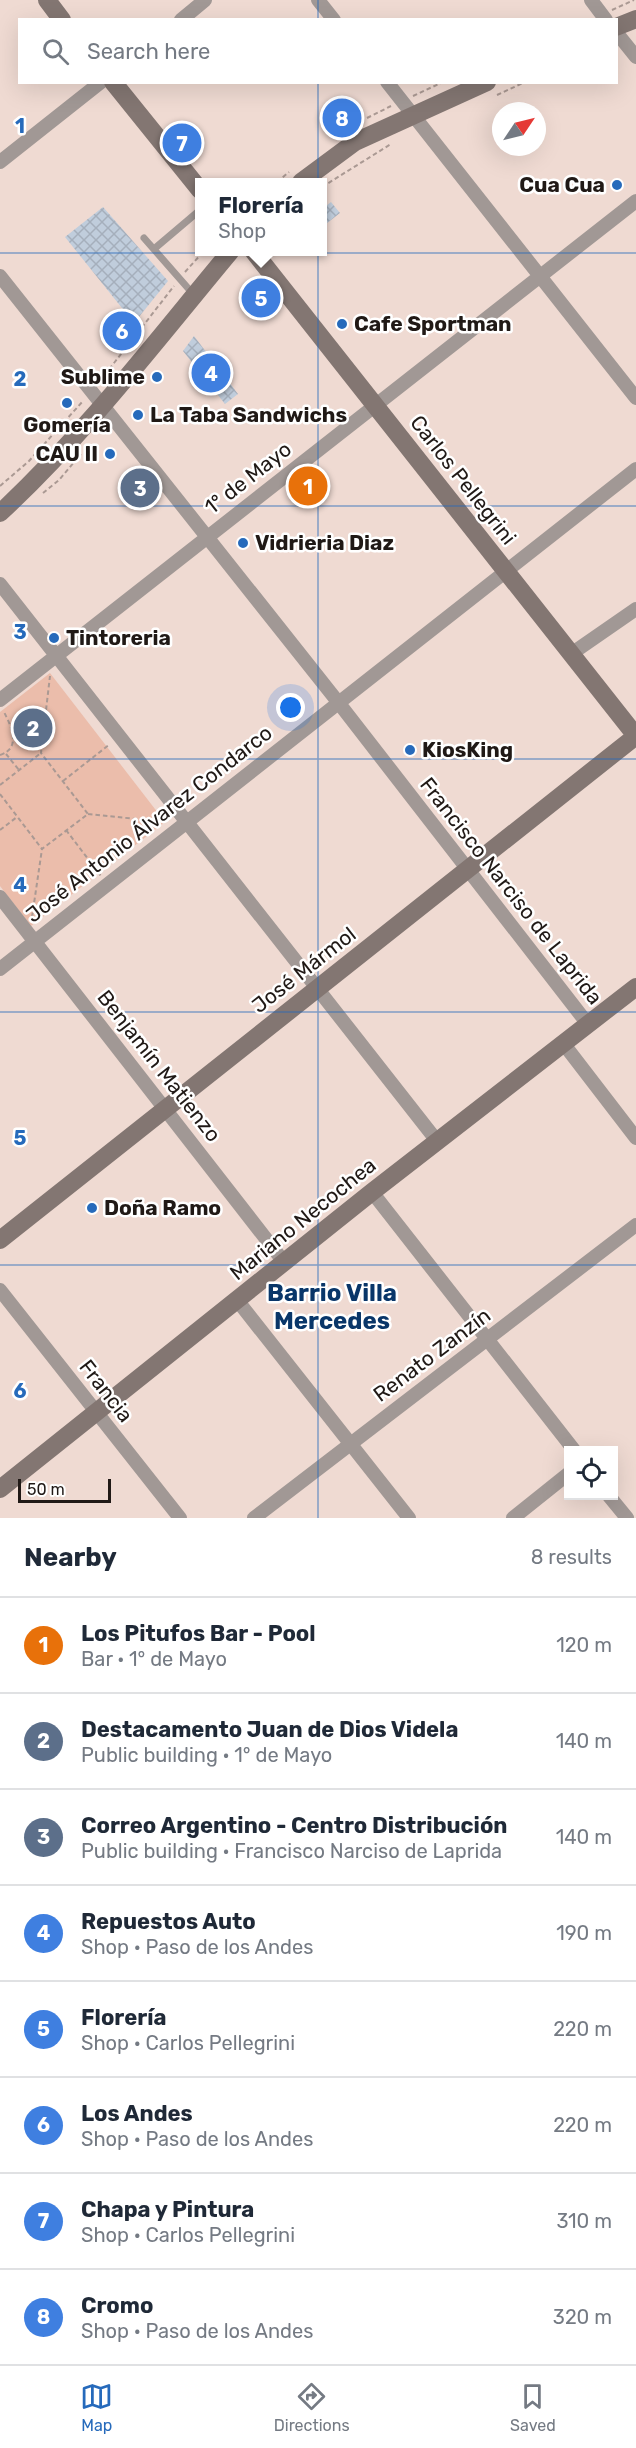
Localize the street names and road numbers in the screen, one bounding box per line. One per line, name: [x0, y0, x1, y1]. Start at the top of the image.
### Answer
street label: Carlos Pellegrini: [405, 410, 522, 549]
street label: 1° de Mayo: [199, 436, 296, 519]
street label: José Antonio Álvarez Condarco: [21, 720, 277, 927]
street label: Francisco Narciso de Laprida: [415, 772, 608, 1009]
street label: José Mármol: [247, 921, 361, 1018]
street label: Benjamín Matienzo: [92, 985, 226, 1147]
street label: Mariano Necochea: [225, 1152, 381, 1285]
street label: Renato Zanzín: [368, 1302, 495, 1407]
street label: Francia: [74, 1354, 139, 1427]

